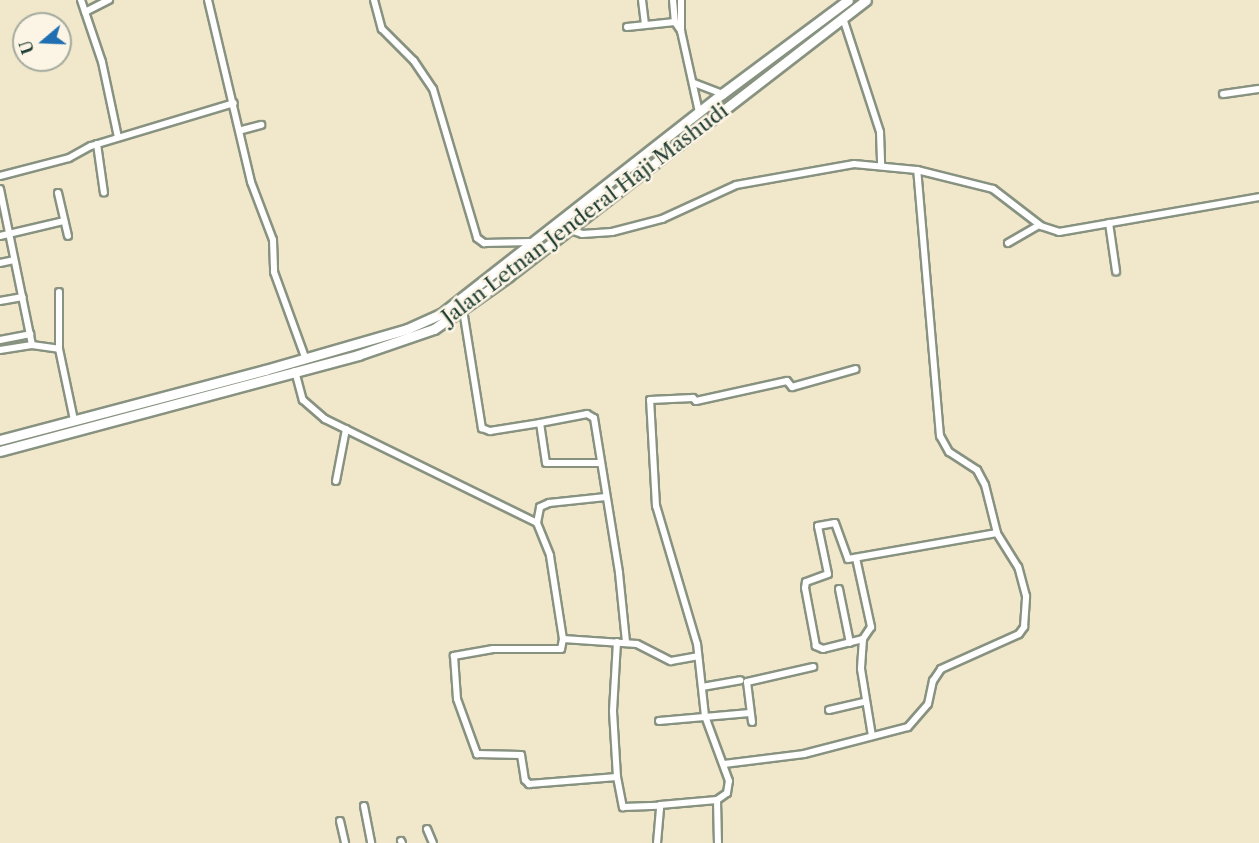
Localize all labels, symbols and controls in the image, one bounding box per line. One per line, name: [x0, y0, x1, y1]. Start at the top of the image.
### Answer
north arrow: [12, 12, 72, 72]
text: U: [15, 38, 38, 57]
street label: Jalan Letnan Jenderal Haji Mashudi: [437, 98, 733, 330]

